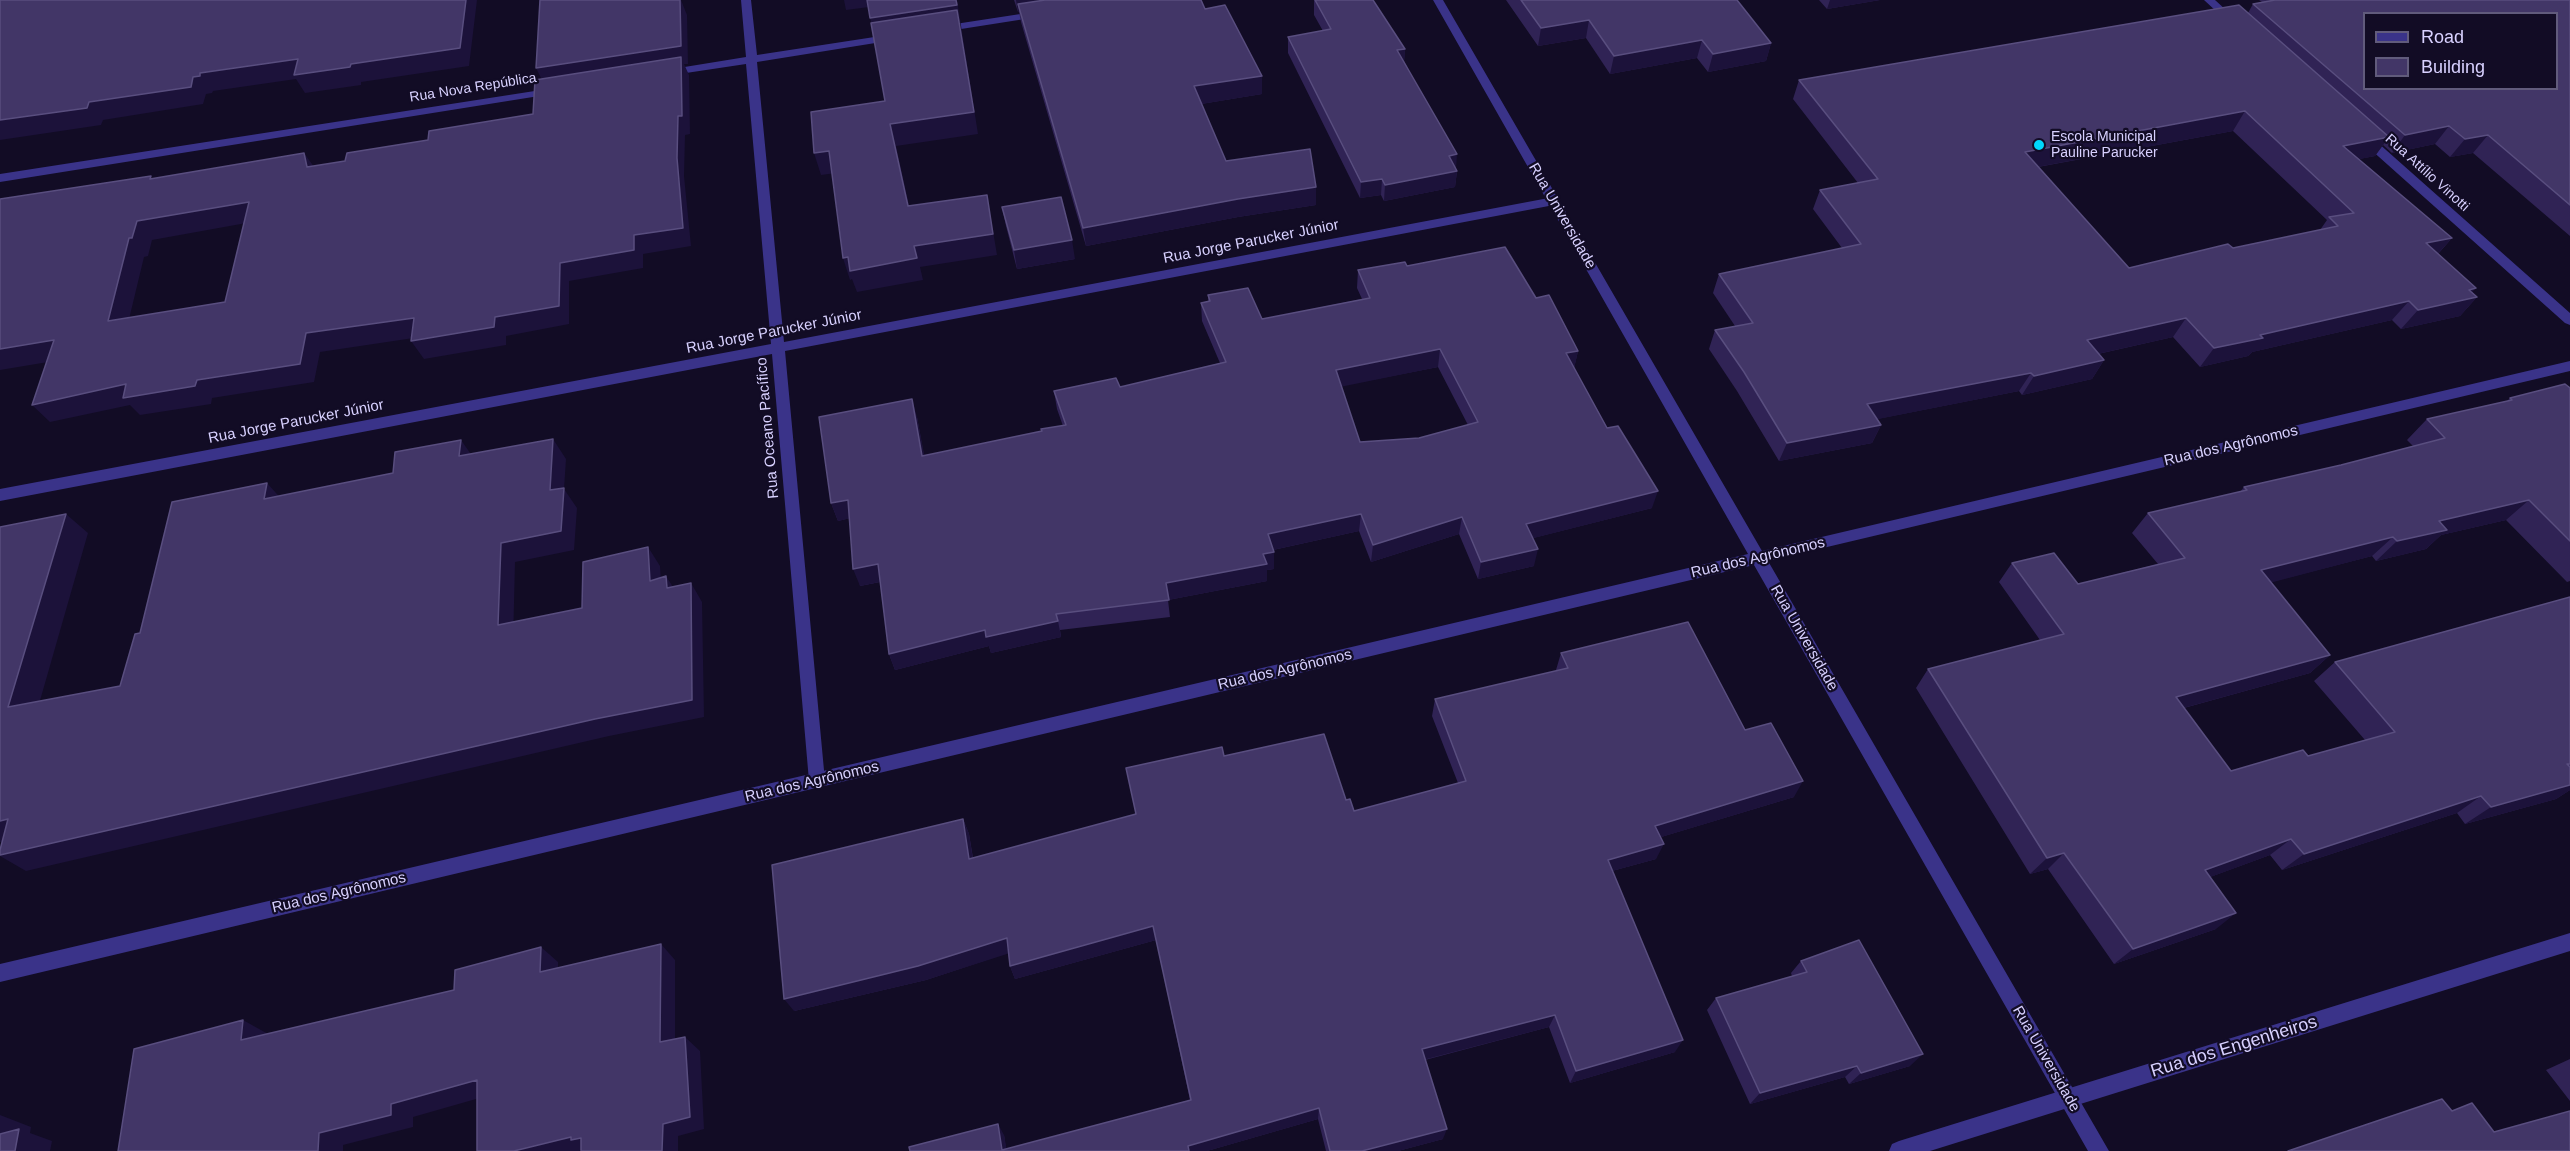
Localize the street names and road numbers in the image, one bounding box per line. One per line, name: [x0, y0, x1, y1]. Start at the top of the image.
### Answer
street label: Rua Nova República: [408, 70, 538, 106]
street label: Rua Attílio Vinotti: [2382, 131, 2472, 215]
street label: Rua Universidade: [1524, 160, 1600, 272]
street label: Rua Jorge Parucker Júnior: [1162, 216, 1340, 268]
street label: Rua Jorge Parucker Júnior: [685, 306, 863, 358]
street label: Rua Oceano Pacífico: [753, 357, 783, 499]
street label: Rua Jorge Parucker Júnior: [207, 396, 385, 448]
street label: Rua dos Agrônomos: [2162, 422, 2300, 470]
street label: Rua dos Agrônomos: [1689, 534, 1827, 582]
street label: Rua Universidade: [1766, 582, 1842, 694]
street label: Rua dos Agrônomos: [1216, 646, 1354, 694]
street label: Rua dos Agrônomos: [743, 758, 881, 806]
street label: Rua dos Agrônomos: [270, 869, 408, 917]
street label: Rua Universidade: [2008, 1003, 2084, 1115]
street label: Rua dos Engenheiros: [2148, 1011, 2320, 1083]

